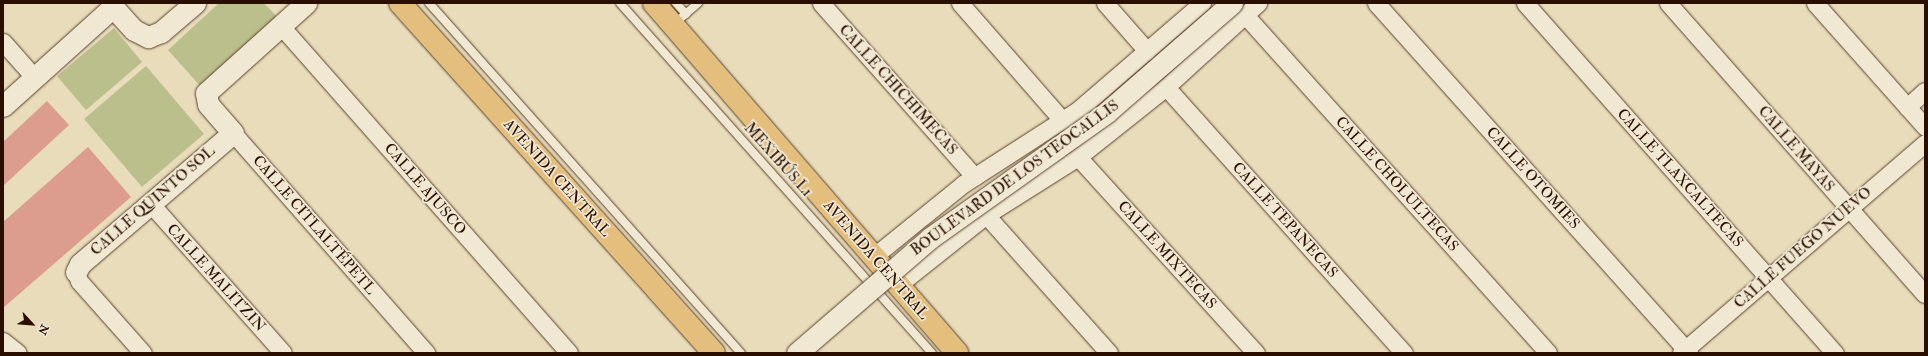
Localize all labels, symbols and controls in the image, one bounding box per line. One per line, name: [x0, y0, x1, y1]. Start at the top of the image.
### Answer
street label: CALLE CHICHIMECAS: [835, 21, 961, 159]
street label: BOULEVARD DE LOS TEOCALLIS: [907, 96, 1123, 260]
street label: CALLE MAYAS: [1754, 103, 1838, 195]
street label: CALLE TLAXCALTECAS: [1613, 105, 1747, 251]
street label: CALLE CHOLULTECAS: [1332, 113, 1462, 255]
street label: AVENIDA CENTRAL: [500, 116, 614, 240]
street label: MEXIBÚS L1: [740, 119, 816, 201]
street label: CALLE OTOMIES: [1482, 123, 1584, 233]
street label: CALLE AJUSCO: [380, 139, 470, 239]
street label: CALLE QUINTO SOL: [87, 142, 219, 260]
street label: CALLE CITLALTÉPETL: [249, 152, 379, 298]
street label: CALLE TEPANECAS: [1228, 159, 1342, 281]
street label: CALLE FUEGO NUEVO: [1731, 183, 1875, 313]
street label: AVENIDA CENTRAL: [819, 197, 933, 323]
street label: CALLE MIXTECAS: [1114, 197, 1220, 313]
street label: CALLE MALITZIN: [163, 220, 269, 336]
north arrow: [12, 304, 52, 344]
text: N: [35, 322, 51, 337]

